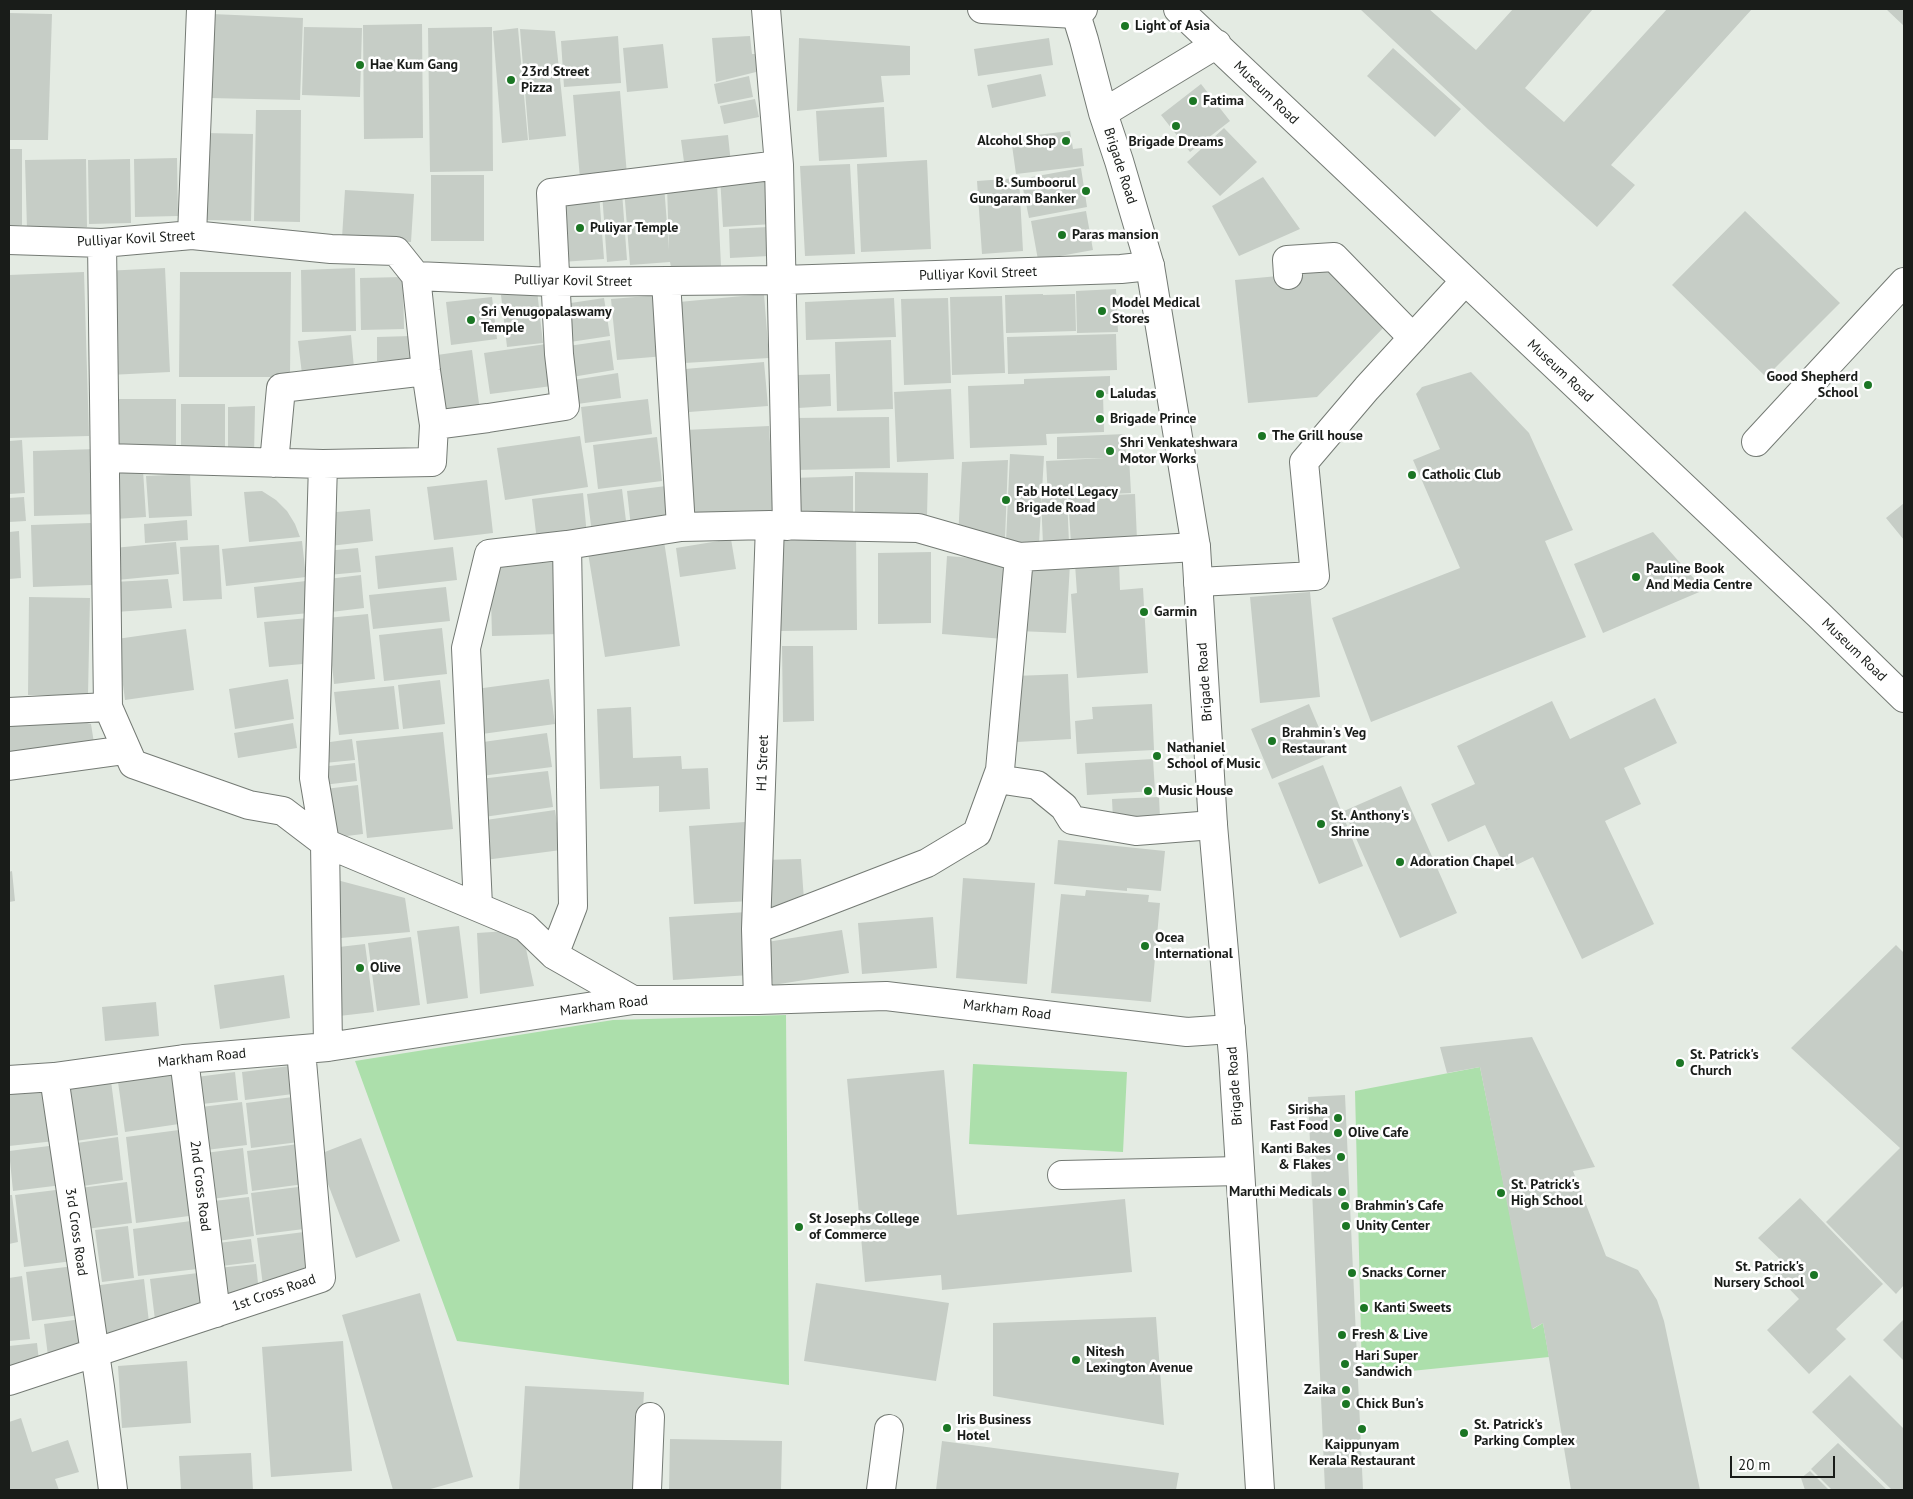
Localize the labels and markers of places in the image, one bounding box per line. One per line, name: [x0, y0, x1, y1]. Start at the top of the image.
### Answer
place label: Light of Asia: [1135, 18, 1210, 34]
marker: Light of Asia: [1119, 20, 1131, 32]
place label: Hae Kum Gang: [370, 57, 458, 73]
marker: Hae Kum Gang: [354, 59, 366, 71]
place label: 23rd Street Pizza: [521, 64, 589, 96]
marker: 23rd Street Pizza: [505, 74, 517, 86]
place label: Fatima: [1203, 93, 1244, 109]
marker: Fatima: [1187, 95, 1199, 107]
marker: Brigade Dreams: [1170, 120, 1182, 132]
place label: Alcohol Shop: [977, 133, 1056, 149]
place label: Brigade Dreams: [1129, 134, 1223, 150]
marker: Alcohol Shop: [1060, 135, 1072, 147]
place label: B. Sumboorul Gungaram Banker: [970, 175, 1076, 208]
marker: B. Sumboorul Gungaram Banker: [1080, 185, 1092, 197]
place label: Puliyar Temple: [590, 220, 678, 236]
marker: Puliyar Temple: [574, 222, 586, 234]
place label: Paras mansion: [1072, 227, 1159, 243]
marker: Paras mansion: [1056, 229, 1068, 241]
place label: Model Medical Stores: [1112, 295, 1200, 328]
place label: Sri Venugopalaswamy Temple: [481, 304, 612, 336]
marker: Model Medical Stores: [1096, 305, 1108, 317]
marker: Sri Venugopalaswamy Temple: [465, 314, 477, 326]
place label: Good Shepherd School: [1766, 369, 1858, 402]
marker: Good Shepherd School: [1862, 379, 1874, 391]
place label: Laludas: [1110, 386, 1156, 402]
marker: Laludas: [1094, 388, 1106, 400]
place label: Brigade Prince: [1110, 411, 1196, 427]
marker: Brigade Prince: [1094, 413, 1106, 425]
place label: The Grill house: [1272, 428, 1363, 444]
marker: The Grill house: [1256, 430, 1268, 442]
place label: Shri Venkateshwara Motor Works: [1120, 435, 1238, 468]
marker: Shri Venkateshwara Motor Works: [1104, 445, 1116, 457]
place label: Catholic Club: [1422, 467, 1501, 483]
marker: Catholic Club: [1406, 469, 1418, 481]
place label: Fab Hotel Legacy Brigade Road: [1016, 484, 1118, 516]
marker: Fab Hotel Legacy Brigade Road: [1000, 494, 1012, 506]
place label: Pauline Book And Media Centre: [1646, 561, 1752, 594]
marker: Pauline Book And Media Centre: [1630, 571, 1642, 583]
place label: Garmin: [1154, 604, 1197, 620]
marker: Garmin: [1138, 606, 1150, 618]
place label: Brahmin's Veg Restaurant: [1282, 725, 1366, 758]
marker: Brahmin's Veg Restaurant: [1266, 735, 1278, 747]
place label: Nathaniel School of Music: [1167, 740, 1261, 772]
marker: Nathaniel School of Music: [1151, 750, 1163, 762]
place label: Music House: [1158, 783, 1233, 799]
marker: Music House: [1142, 785, 1154, 797]
place label: St. Anthony's Shrine: [1331, 808, 1409, 840]
marker: St. Anthony's Shrine: [1315, 818, 1327, 830]
place label: Adoration Chapel: [1410, 854, 1514, 870]
marker: Adoration Chapel: [1394, 856, 1406, 868]
place label: Ocea International: [1155, 930, 1233, 962]
marker: Ocea International: [1139, 940, 1151, 952]
place label: Olive: [370, 960, 401, 976]
marker: Olive: [354, 962, 366, 974]
place label: St. Patrick's Church: [1690, 1047, 1759, 1080]
marker: St. Patrick's Church: [1674, 1057, 1686, 1069]
place label: Sirisha Fast Food: [1270, 1102, 1328, 1134]
marker: Sirisha Fast Food: [1332, 1112, 1344, 1124]
place label: Olive Cafe: [1348, 1125, 1409, 1141]
marker: Olive Cafe: [1332, 1127, 1344, 1139]
place label: Kanti Bakes & Flakes: [1261, 1141, 1331, 1174]
marker: Kanti Bakes & Flakes: [1335, 1151, 1347, 1163]
place label: St. Patrick's High School: [1511, 1177, 1583, 1210]
place label: Maruthi Medicals: [1229, 1184, 1332, 1200]
marker: Maruthi Medicals: [1336, 1186, 1348, 1198]
marker: St. Patrick's High School: [1495, 1187, 1507, 1199]
place label: Brahmin's Cafe: [1355, 1198, 1444, 1214]
marker: Brahmin's Cafe: [1339, 1200, 1351, 1212]
place label: St Josephs College of Commerce: [809, 1211, 919, 1244]
place label: Unity Center: [1356, 1218, 1430, 1234]
marker: Unity Center: [1340, 1220, 1352, 1232]
marker: St Josephs College of Commerce: [793, 1221, 805, 1233]
place label: St. Patrick's Nursery School: [1714, 1259, 1804, 1292]
place label: Snacks Corner: [1362, 1265, 1446, 1281]
marker: Snacks Corner: [1346, 1267, 1358, 1279]
marker: St. Patrick's Nursery School: [1808, 1269, 1820, 1281]
place label: Kanti Sweets: [1374, 1300, 1452, 1316]
marker: Kanti Sweets: [1358, 1302, 1370, 1314]
place label: Fresh & Live: [1352, 1327, 1428, 1343]
marker: Fresh & Live: [1336, 1329, 1348, 1341]
place label: Nitesh Lexington Avenue: [1086, 1344, 1193, 1376]
place label: Hari Super Sandwich: [1355, 1348, 1418, 1380]
marker: Nitesh Lexington Avenue: [1070, 1354, 1082, 1366]
marker: Hari Super Sandwich: [1339, 1358, 1351, 1370]
place label: Zaika: [1304, 1382, 1336, 1398]
marker: Zaika: [1340, 1384, 1352, 1396]
place label: Chick Bun's: [1356, 1396, 1424, 1412]
marker: Chick Bun's: [1340, 1398, 1352, 1410]
place label: Iris Business Hotel: [957, 1412, 1031, 1444]
place label: St. Patrick's Parking Complex: [1474, 1417, 1575, 1450]
marker: Iris Business Hotel: [941, 1422, 953, 1434]
marker: Kaippunyam Kerala Restaurant: [1356, 1423, 1368, 1435]
marker: St. Patrick's Parking Complex: [1458, 1427, 1470, 1439]
place label: Kaippunyam Kerala Restaurant: [1309, 1437, 1415, 1470]

